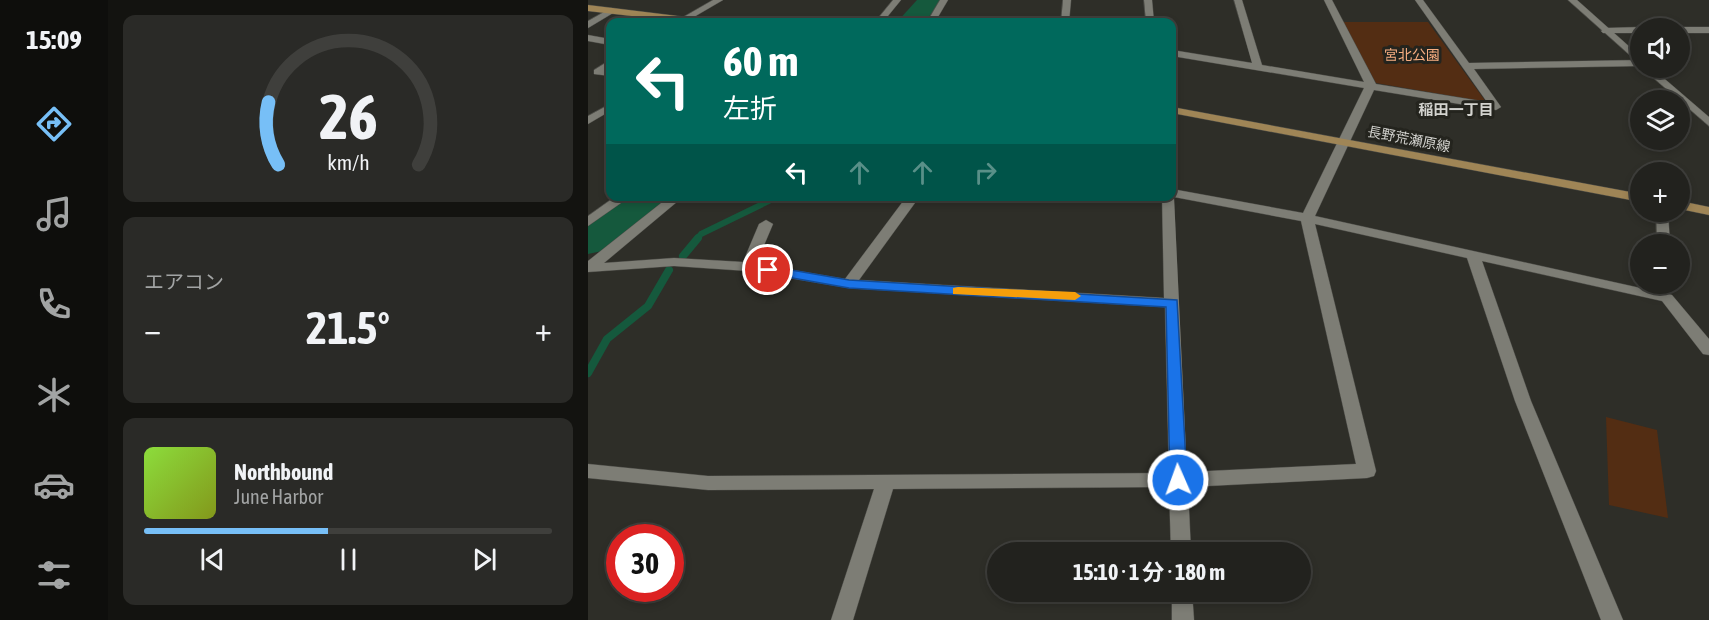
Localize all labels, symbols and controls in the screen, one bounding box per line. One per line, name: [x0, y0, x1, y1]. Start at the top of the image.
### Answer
map controls: [1630, 18, 1690, 294]
button: sound: [1630, 18, 1690, 78]
text: 15:09: [26, 24, 82, 55]
text: 60 m: [723, 37, 798, 85]
icon: left: [624, 42, 702, 120]
park label: 宮北公園: [1384, 47, 1440, 63]
text: 26: [319, 82, 377, 153]
button: layers: [1630, 90, 1690, 150]
text: 左折: [723, 93, 777, 124]
district label: 稲田一丁目: [1418, 101, 1494, 118]
icon: directions: [33, 103, 75, 145]
street label: 長野荒瀬原線: [1366, 123, 1452, 155]
text: km/h: [327, 151, 369, 176]
icon: left: [780, 156, 813, 189]
icon: ahead: [843, 156, 876, 189]
icon: ahead: [906, 156, 939, 189]
icon: right: [969, 156, 1002, 189]
button: +: [1630, 162, 1690, 222]
icon: music: [33, 193, 75, 235]
button: −: [1630, 234, 1690, 294]
pin: [742, 244, 793, 295]
icon: arrive: [751, 253, 784, 286]
text: エアコン: [144, 270, 224, 293]
icon: phone: [33, 283, 75, 325]
text: 21.5°: [306, 302, 390, 354]
text: −: [144, 310, 161, 348]
text: +: [535, 310, 552, 348]
icon: climate: [33, 374, 75, 416]
position arrow: [1146, 448, 1210, 512]
text: Northbound: [234, 459, 333, 485]
icon: car: [33, 464, 75, 506]
text: June Harbor: [234, 485, 323, 508]
speed limit sign: 30: [606, 524, 684, 602]
icon: previous: [196, 543, 229, 576]
icon: pause: [332, 543, 365, 576]
icon: next: [468, 543, 501, 576]
icon: filters: [33, 554, 75, 596]
text: 15:10 · 1 分 · 180 m: [1073, 559, 1225, 585]

